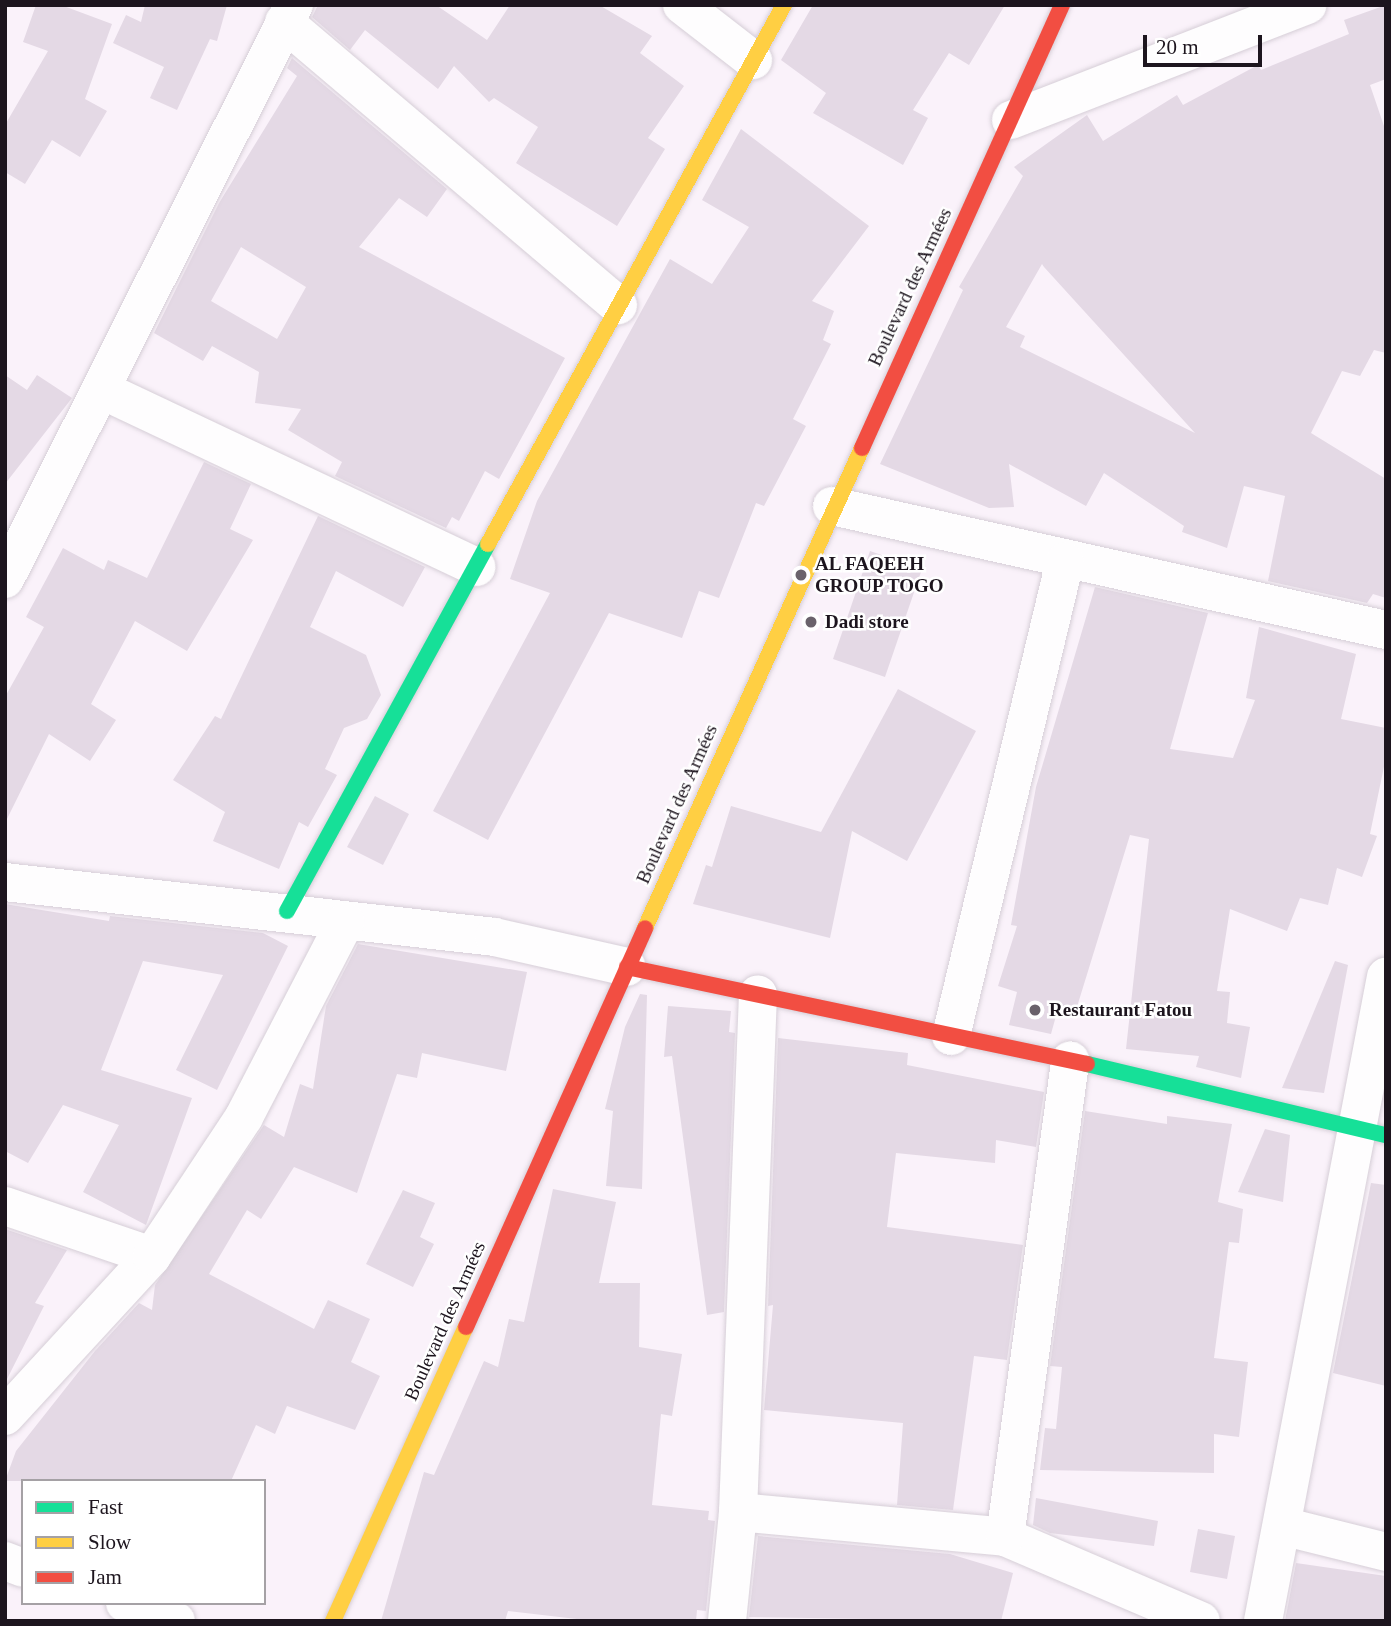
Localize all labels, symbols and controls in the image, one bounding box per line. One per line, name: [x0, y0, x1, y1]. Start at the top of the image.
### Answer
scale bar: [1146, 21, 1265, 65]
text: 20 m: [1156, 35, 1199, 59]
street label: Boulevard des Armées: [863, 204, 957, 370]
place label: AL FAQEEH GROUP TOGO: [815, 553, 945, 597]
marker: AL FAQEEH GROUP TOGO: [793, 567, 809, 583]
place label: Dadi store: [825, 611, 909, 633]
marker: Dadi store: [803, 614, 819, 630]
street label: Boulevard des Armées: [631, 720, 723, 888]
place label: Restaurant Fatou: [1049, 999, 1192, 1021]
marker: Restaurant Fatou: [1027, 1002, 1043, 1018]
street label: Boulevard des Armées: [399, 1237, 491, 1405]
legend: [21, 1479, 266, 1605]
text: Fast: [88, 1495, 123, 1519]
text: Slow: [88, 1530, 131, 1554]
text: Jam: [88, 1565, 122, 1589]

